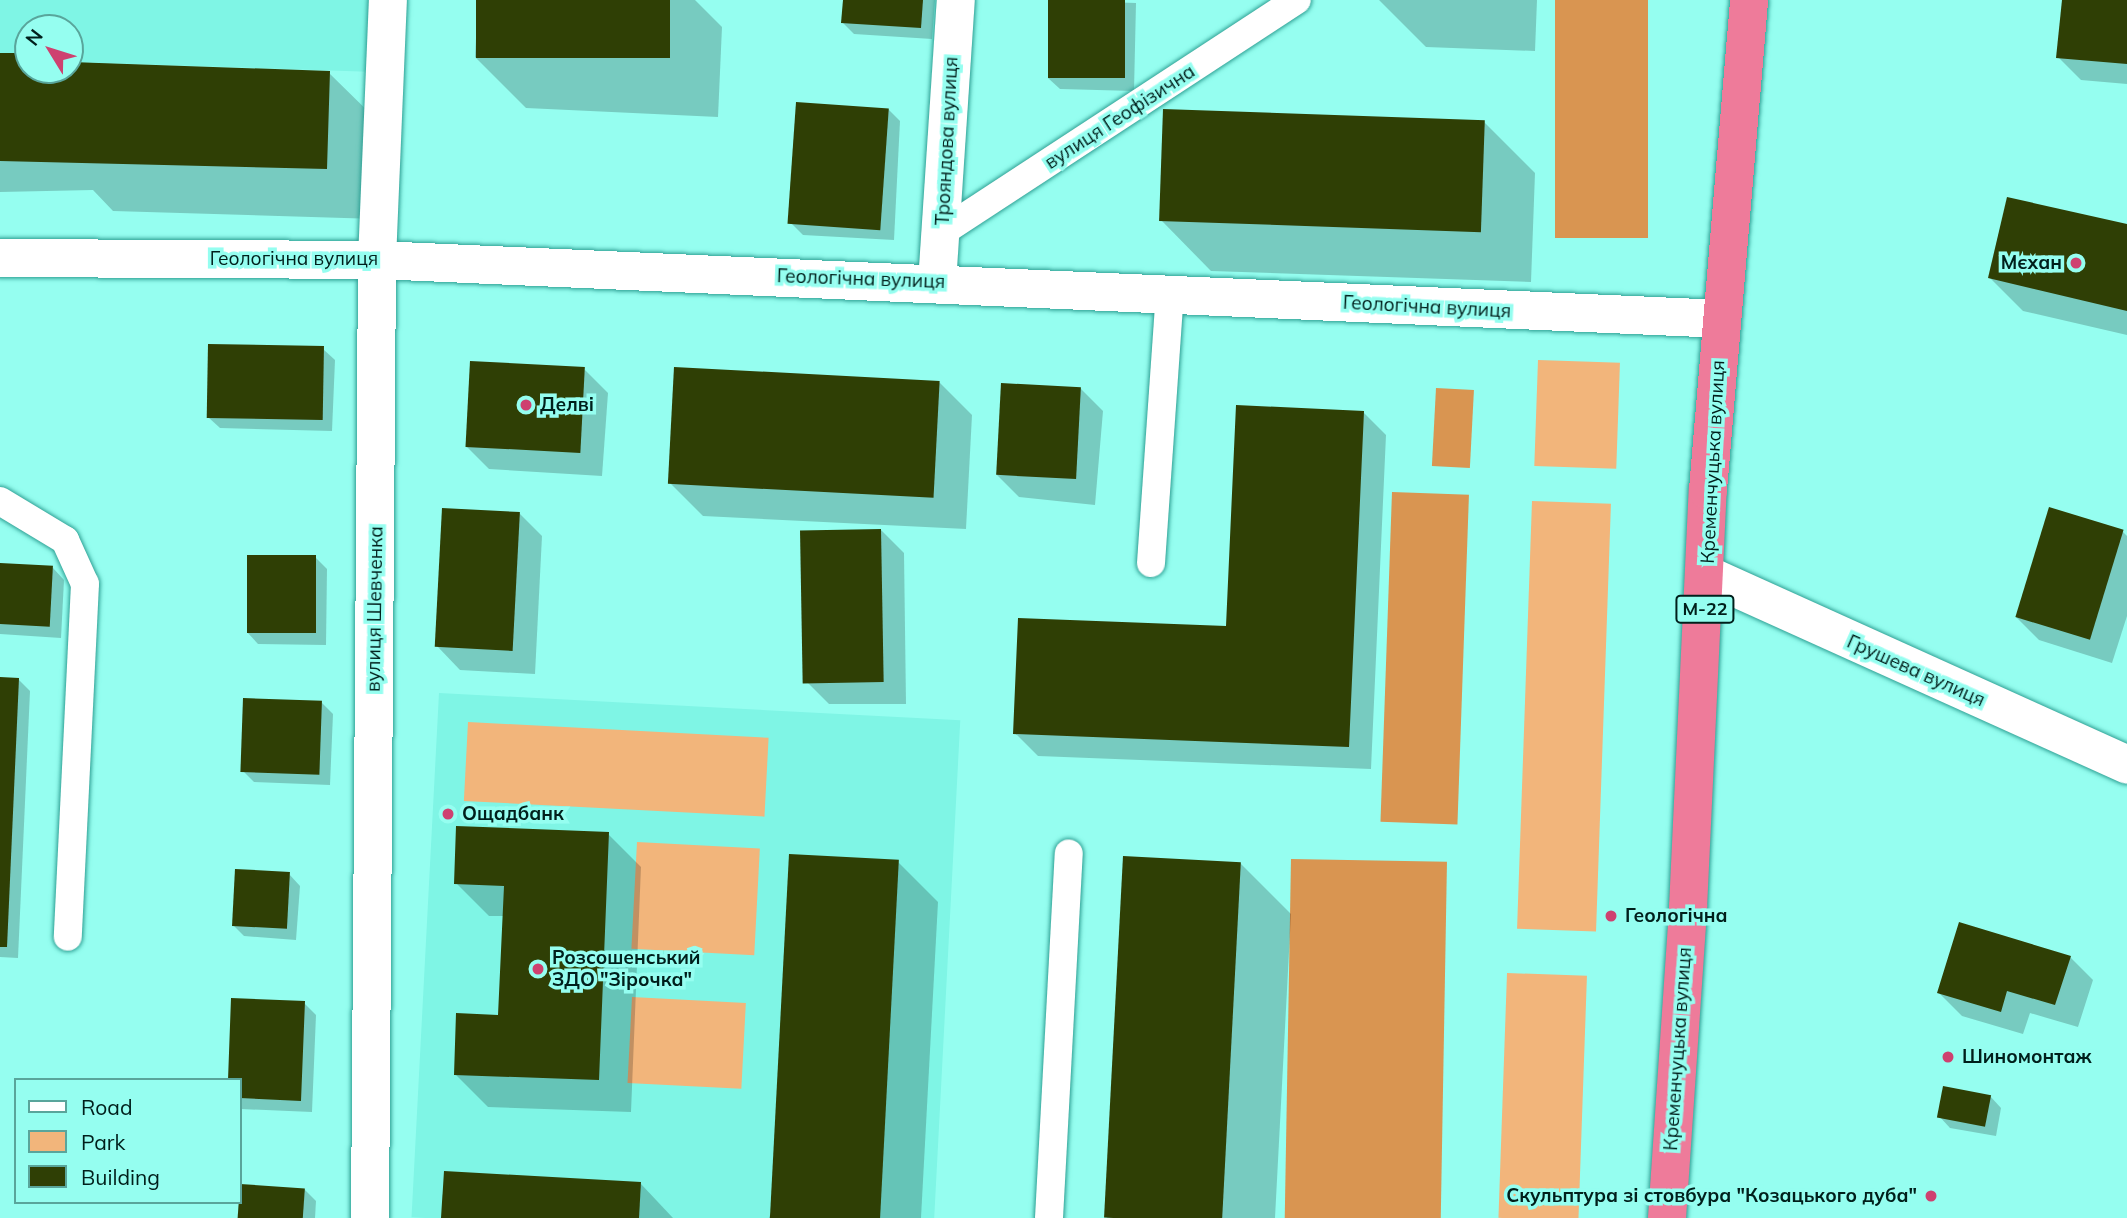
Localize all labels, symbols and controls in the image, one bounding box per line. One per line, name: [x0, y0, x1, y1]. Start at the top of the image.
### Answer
north arrow: [14, 14, 84, 84]
text: N: [20, 24, 48, 50]
street label: Трояндова вулиця: [931, 56, 963, 226]
street label: вулиця Геофізична: [1041, 60, 1199, 174]
street label: Геологічна вулиця: [210, 248, 378, 270]
place label: Мєхан: [2001, 252, 2062, 274]
marker: Мєхан: [2068, 255, 2084, 271]
street label: Геологічна вулиця: [776, 265, 946, 293]
street label: Геологічна вулиця: [1342, 291, 1512, 323]
street label: Кременчуцька вулиця: [1696, 360, 1730, 564]
place label: Делві: [540, 394, 594, 416]
marker: Делві: [518, 397, 534, 413]
street label: вулиця Шевченка: [362, 526, 388, 692]
road number: М-22: [1675, 594, 1735, 624]
street label: Грушева вулиця: [1843, 630, 1989, 712]
place label: Ощадбанк: [462, 803, 564, 825]
marker: Ощадбанк: [440, 806, 456, 822]
place label: Геологічна: [1625, 905, 1728, 927]
marker: Геологічна: [1603, 908, 1619, 924]
place label: Розсошенський ЗДО "Зірочка": [552, 947, 701, 991]
street label: Кременчуцька вулиця: [1660, 947, 1696, 1151]
marker: Розсошенський ЗДО "Зірочка": [530, 961, 546, 977]
place label: Шиномонтаж: [1962, 1046, 2092, 1068]
marker: Шиномонтаж: [1940, 1049, 1956, 1065]
legend: [14, 1078, 242, 1204]
text: Road: [81, 1094, 132, 1120]
text: Park: [81, 1129, 125, 1155]
text: Building: [81, 1164, 160, 1190]
place label: Скульптура зі стовбура "Козацького дуба": [1506, 1185, 1917, 1207]
marker: Скульптура зі стовбура "Козацького дуба": [1923, 1188, 1939, 1204]

